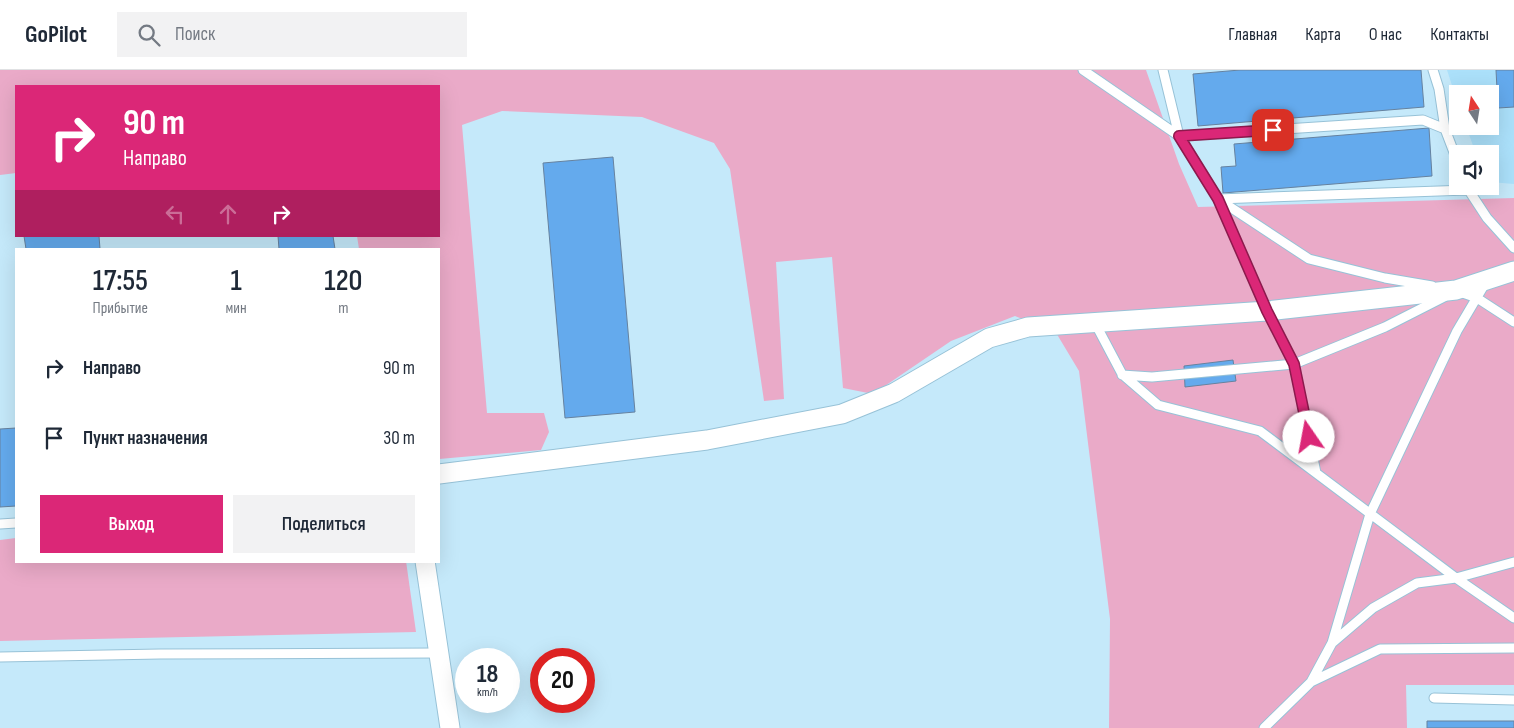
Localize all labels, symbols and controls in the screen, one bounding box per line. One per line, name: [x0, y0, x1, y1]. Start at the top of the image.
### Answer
search box: [117, 12, 467, 57]
text: GoPilot: [25, 20, 87, 49]
icon: search: [135, 21, 163, 49]
text: Поиск: [175, 23, 215, 46]
text: Главная: [1228, 24, 1277, 45]
text: Карта: [1305, 24, 1341, 45]
text: О нас: [1369, 24, 1402, 45]
text: Контакты: [1430, 24, 1489, 45]
north arrow: [1449, 85, 1499, 135]
map controls: [1449, 85, 1499, 195]
text: 90 m: [123, 102, 185, 145]
icon: right: [40, 105, 105, 170]
pin: [1252, 109, 1294, 151]
icon: arrive: [1259, 116, 1287, 144]
text: Направо: [123, 145, 187, 172]
button: sound: [1449, 145, 1499, 195]
icon: left: [161, 200, 189, 228]
icon: ahead: [214, 200, 242, 228]
icon: right: [267, 200, 295, 228]
text: 17:55: [93, 263, 148, 299]
text: 1: [230, 263, 242, 299]
text: 120: [324, 263, 362, 299]
text: Прибытие: [93, 299, 148, 318]
text: мин: [225, 299, 247, 318]
text: m: [338, 299, 348, 318]
icon: right: [40, 354, 68, 382]
text: Направо: [83, 357, 141, 380]
text: 90 m: [383, 357, 415, 380]
position arrow: [1282, 410, 1334, 462]
icon: arrive: [40, 424, 68, 452]
text: Пункт назначения: [83, 427, 208, 450]
text: 30 m: [383, 427, 415, 450]
button: Выход: [40, 495, 223, 553]
button: Поделиться: [233, 495, 415, 553]
speed limit sign: 20: [530, 648, 595, 713]
text: 18: [477, 659, 498, 690]
text: km/h: [477, 685, 498, 700]

